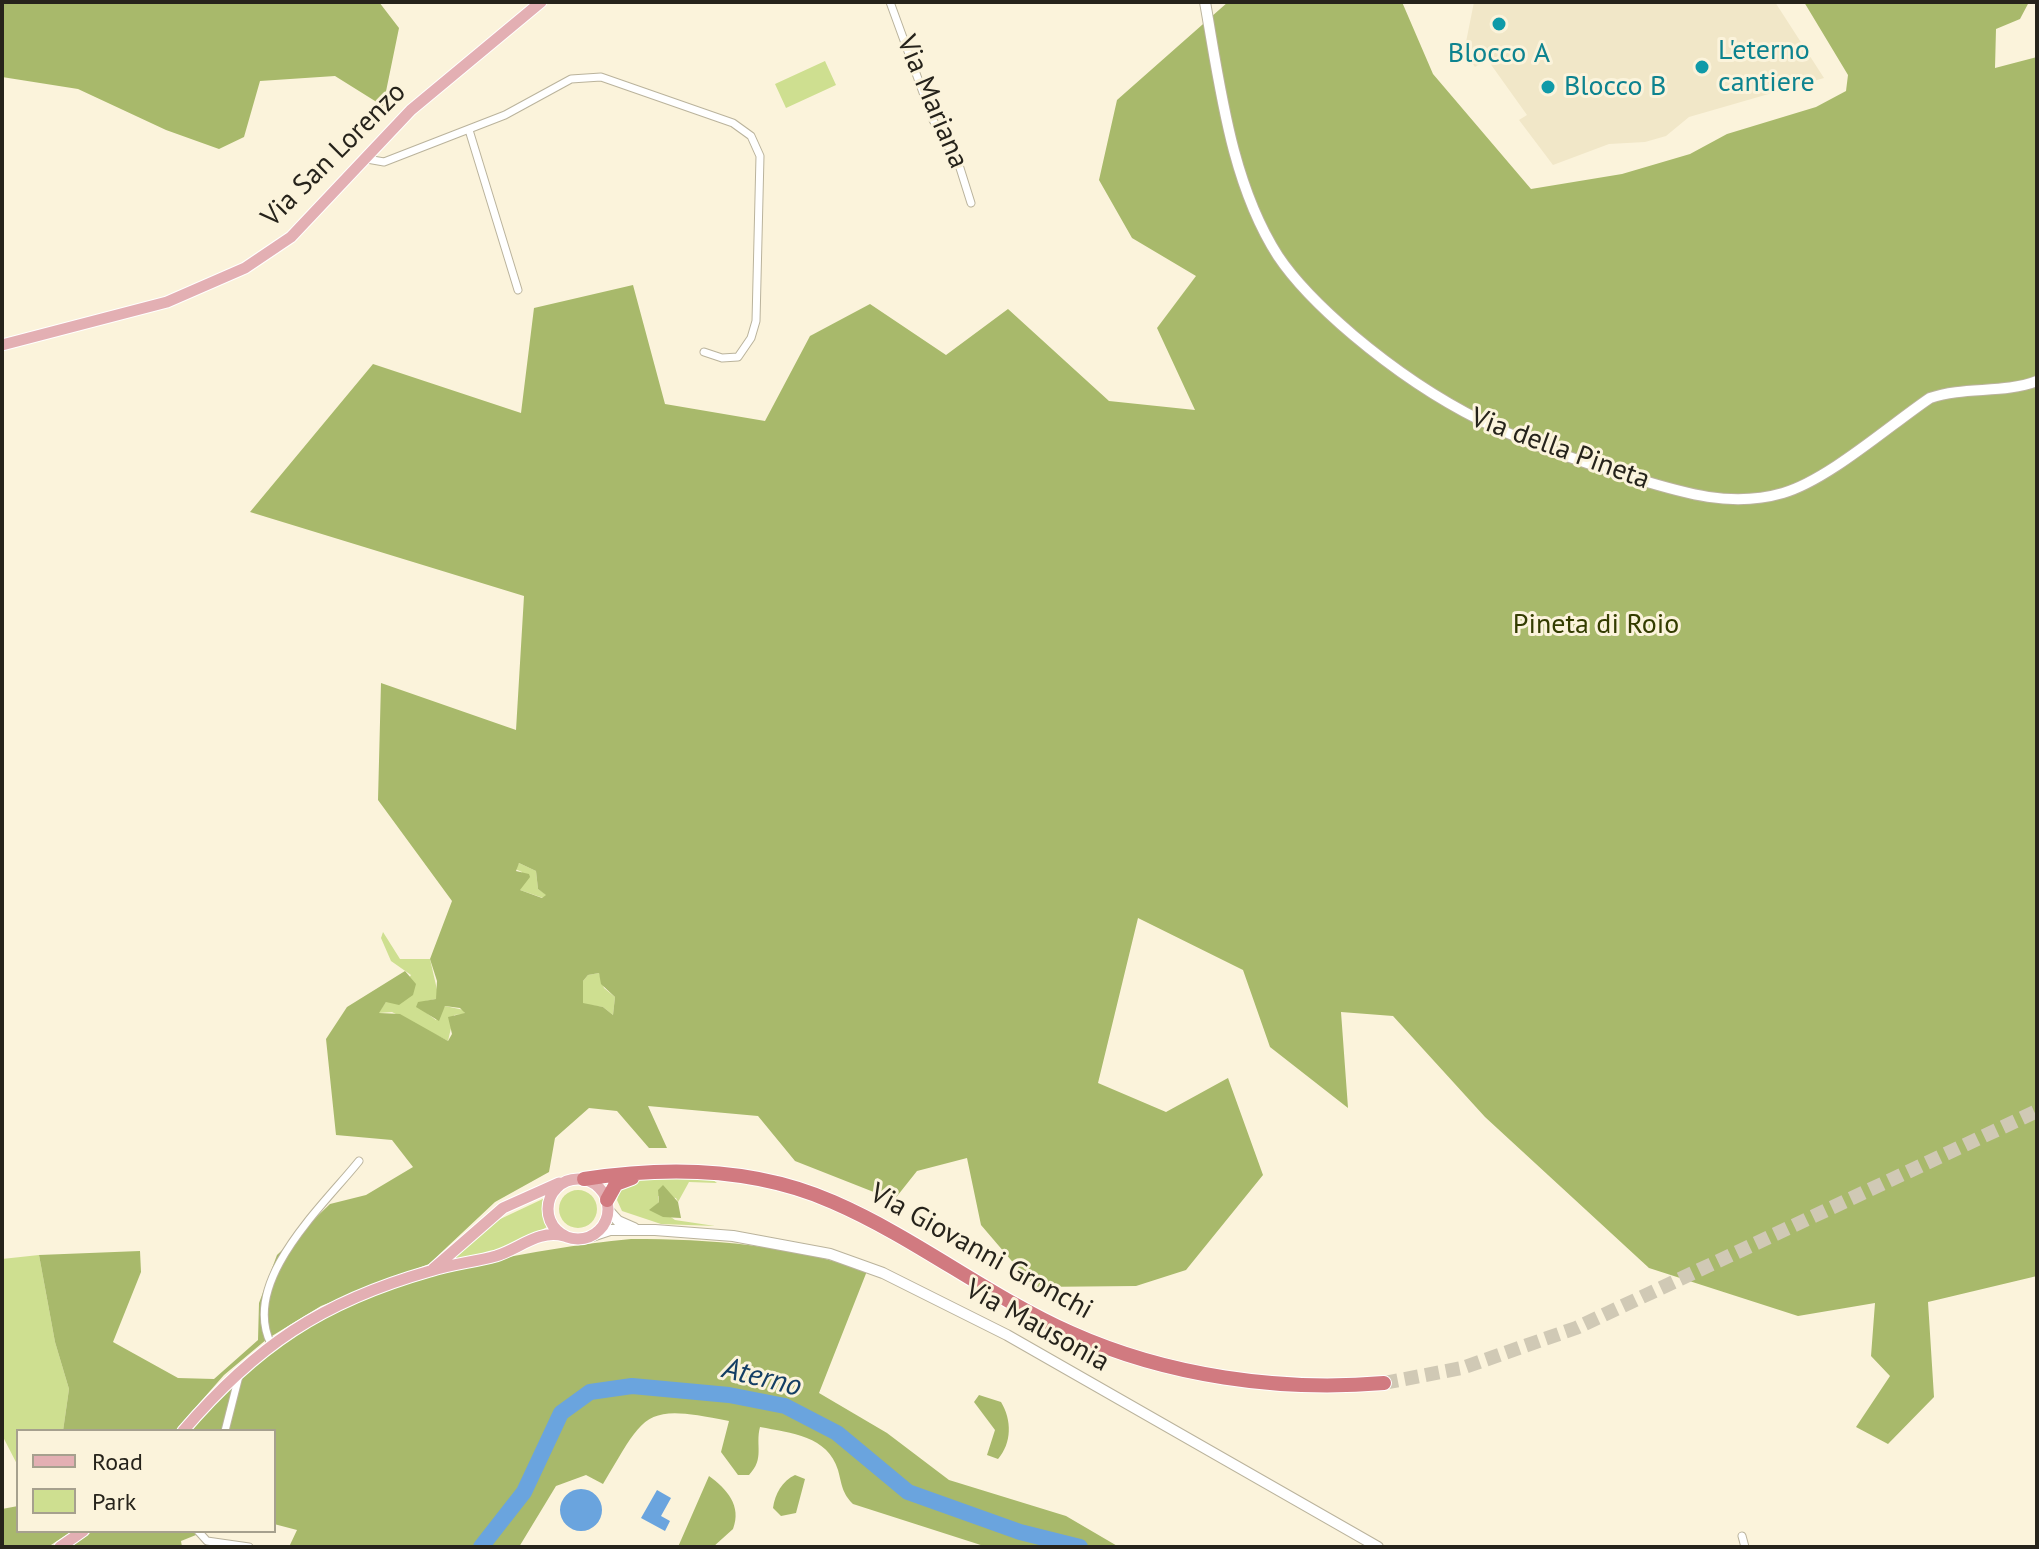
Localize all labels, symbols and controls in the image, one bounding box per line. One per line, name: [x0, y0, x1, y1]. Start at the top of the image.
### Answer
marker: Blocco A: [1490, 15, 1508, 33]
street label: Via Mariana: [889, 31, 975, 173]
place label: L'eterno cantiere: [1718, 34, 1815, 100]
place label: Blocco A: [1448, 37, 1550, 71]
marker: L'eterno cantiere: [1693, 58, 1711, 76]
place label: Blocco B: [1564, 70, 1666, 104]
street label: Via San Lorenzo: [255, 76, 413, 234]
marker: Blocco B: [1539, 78, 1557, 96]
street label: Via della Pineta: [1466, 401, 1654, 497]
park label: Pineta di Roio: [1513, 608, 1679, 642]
street label: Via Giovanni Gronchi: [864, 1177, 1098, 1327]
street label: Via Mausonia: [959, 1273, 1115, 1379]
water label: Aterno: [719, 1351, 805, 1405]
legend: [16, 1429, 276, 1533]
text: Road: [92, 1446, 143, 1477]
text: Park: [92, 1486, 136, 1517]

